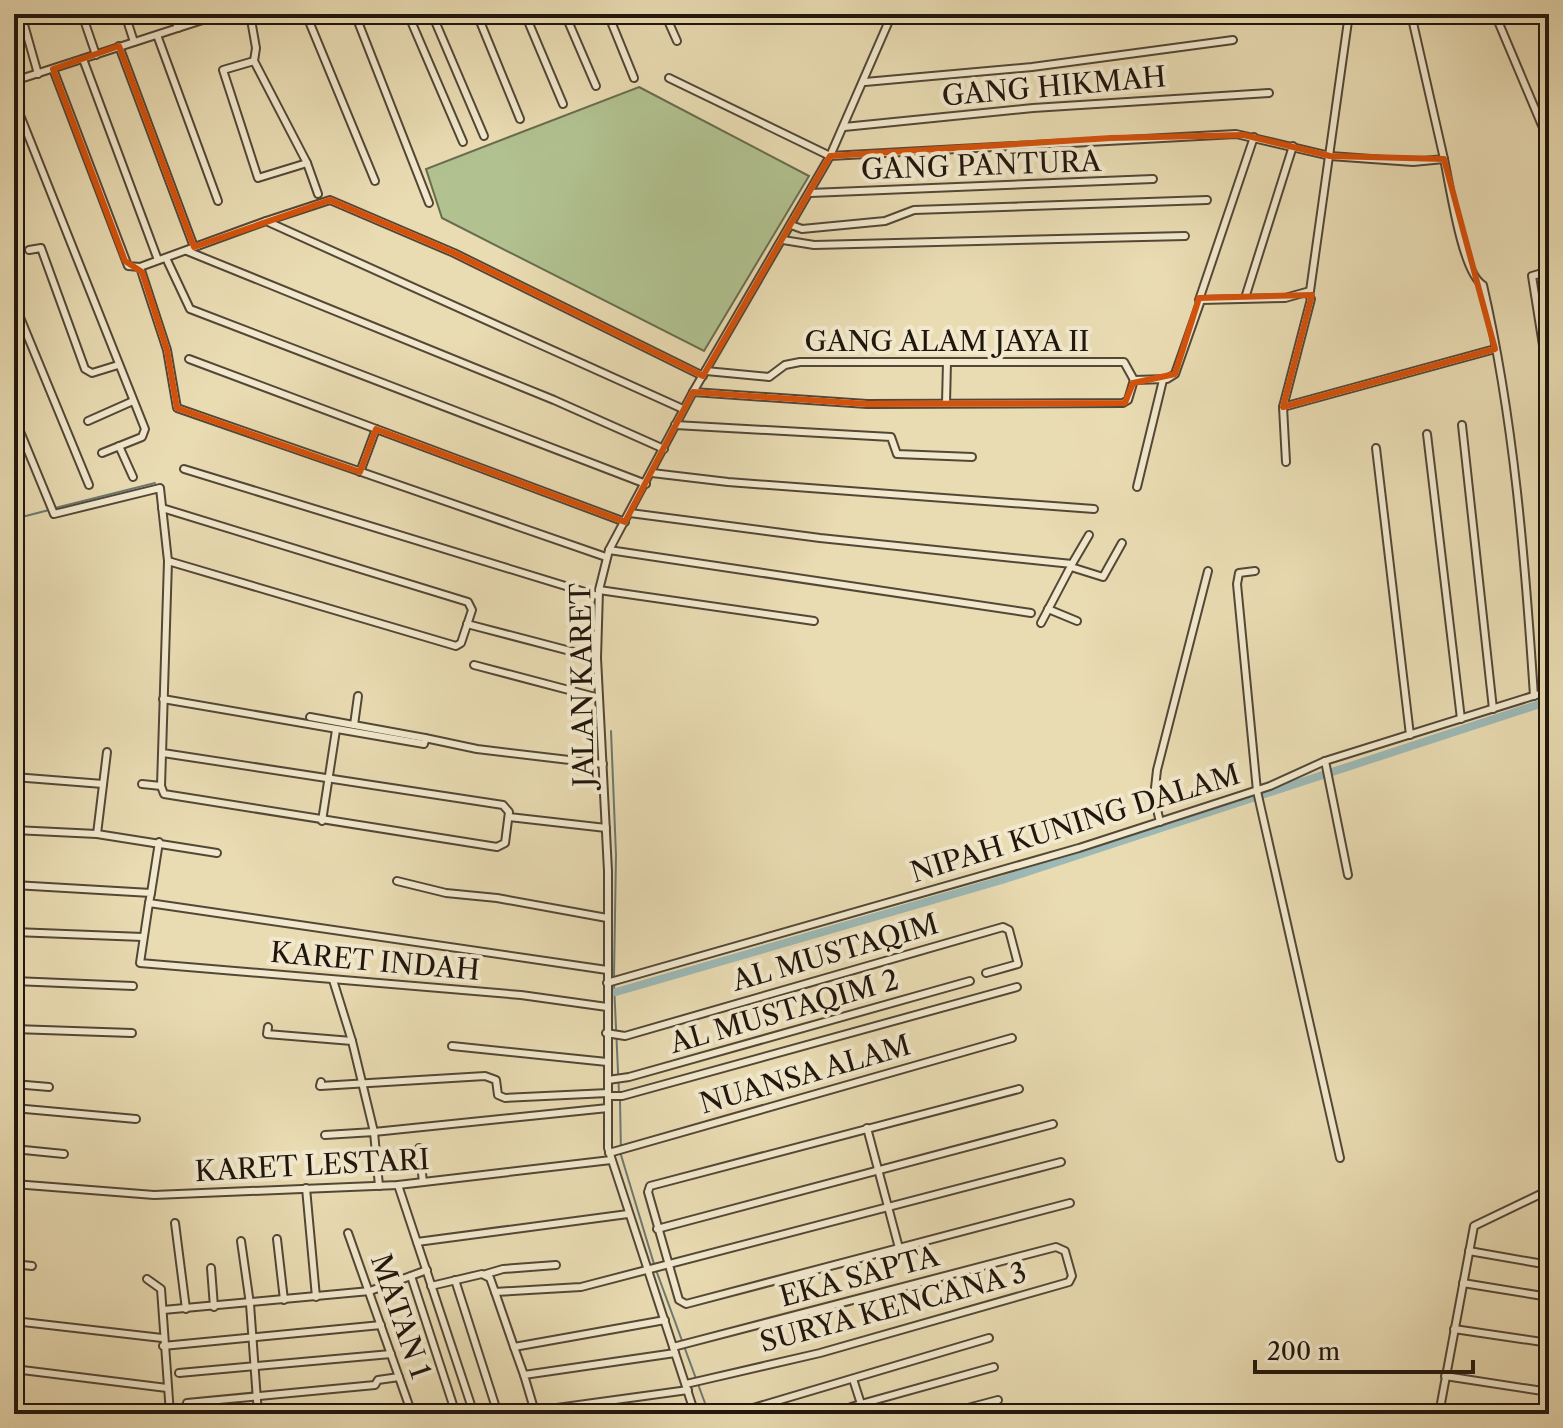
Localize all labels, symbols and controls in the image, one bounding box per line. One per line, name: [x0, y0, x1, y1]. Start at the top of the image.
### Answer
street label: GANG HIKMAH: [940, 59, 1168, 113]
street label: GANG PANTURA: [860, 144, 1103, 186]
street label: GANG ALAM JAYA II: [805, 324, 1089, 358]
street label: JALAN KARET: [563, 583, 601, 791]
street label: NIPAH KUNING DALAM: [906, 757, 1244, 889]
street label: AL MUSTAQIM: [727, 906, 942, 998]
street label: KARET INDAH: [269, 935, 481, 987]
street label: AL MUSTAQIM 2: [665, 962, 902, 1060]
street label: NUANSA ALAM: [696, 1028, 914, 1120]
street label: KARET LESTARI: [194, 1142, 430, 1188]
street label: EKA SAPTA: [776, 1238, 944, 1314]
street label: MATAN 1: [364, 1250, 438, 1383]
street label: SURYA KENCANA 3: [756, 1255, 1030, 1359]
scale bar: [1255, 1324, 1473, 1374]
text: 200 m: [1267, 1337, 1340, 1366]

